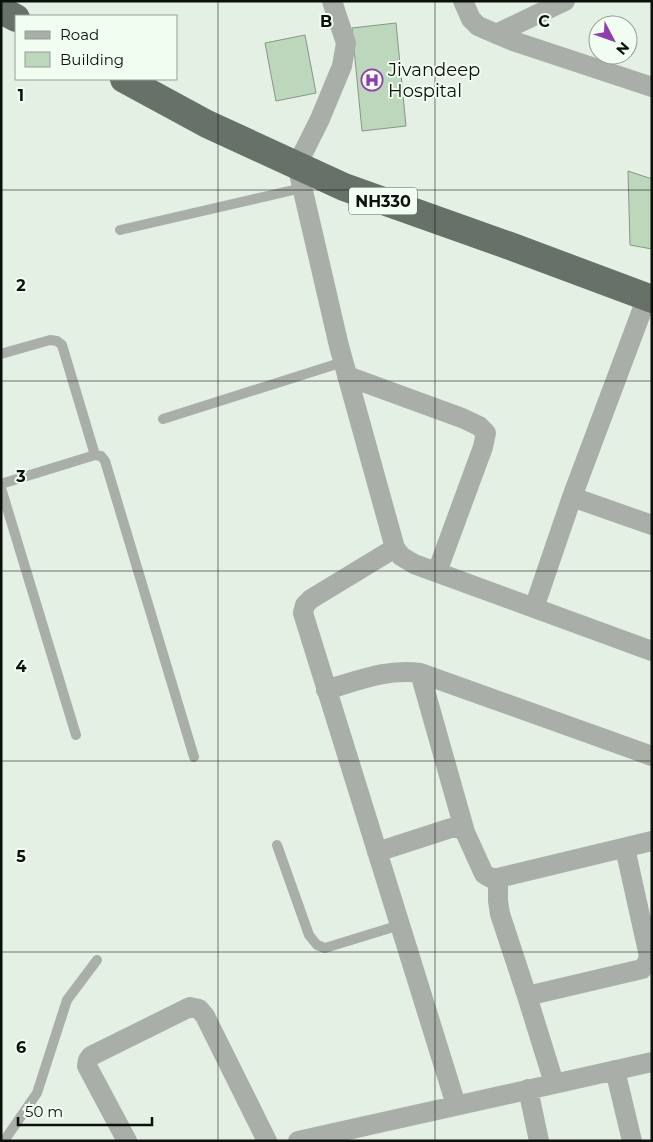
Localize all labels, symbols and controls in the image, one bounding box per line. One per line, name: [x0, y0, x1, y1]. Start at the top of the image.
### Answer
text: B: [320, 12, 332, 31]
text: C: [538, 12, 550, 31]
legend: [15, 15, 178, 80]
north arrow: [588, 15, 638, 65]
text: Road: [60, 25, 99, 44]
text: N: [612, 38, 633, 59]
text: Building: [60, 50, 124, 69]
place label: Jivandeep Hospital: [387, 59, 480, 102]
hospital icon: Jivandeep Hospital: [360, 68, 384, 92]
text: 1: [18, 86, 24, 105]
road number: NH330: [349, 188, 417, 215]
text: 2: [16, 276, 26, 295]
text: 3: [15, 467, 26, 486]
text: 4: [15, 657, 27, 676]
text: 5: [16, 847, 26, 866]
text: 6: [16, 1038, 26, 1057]
scale bar: [18, 1094, 151, 1126]
text: 50 m: [25, 1102, 63, 1121]

